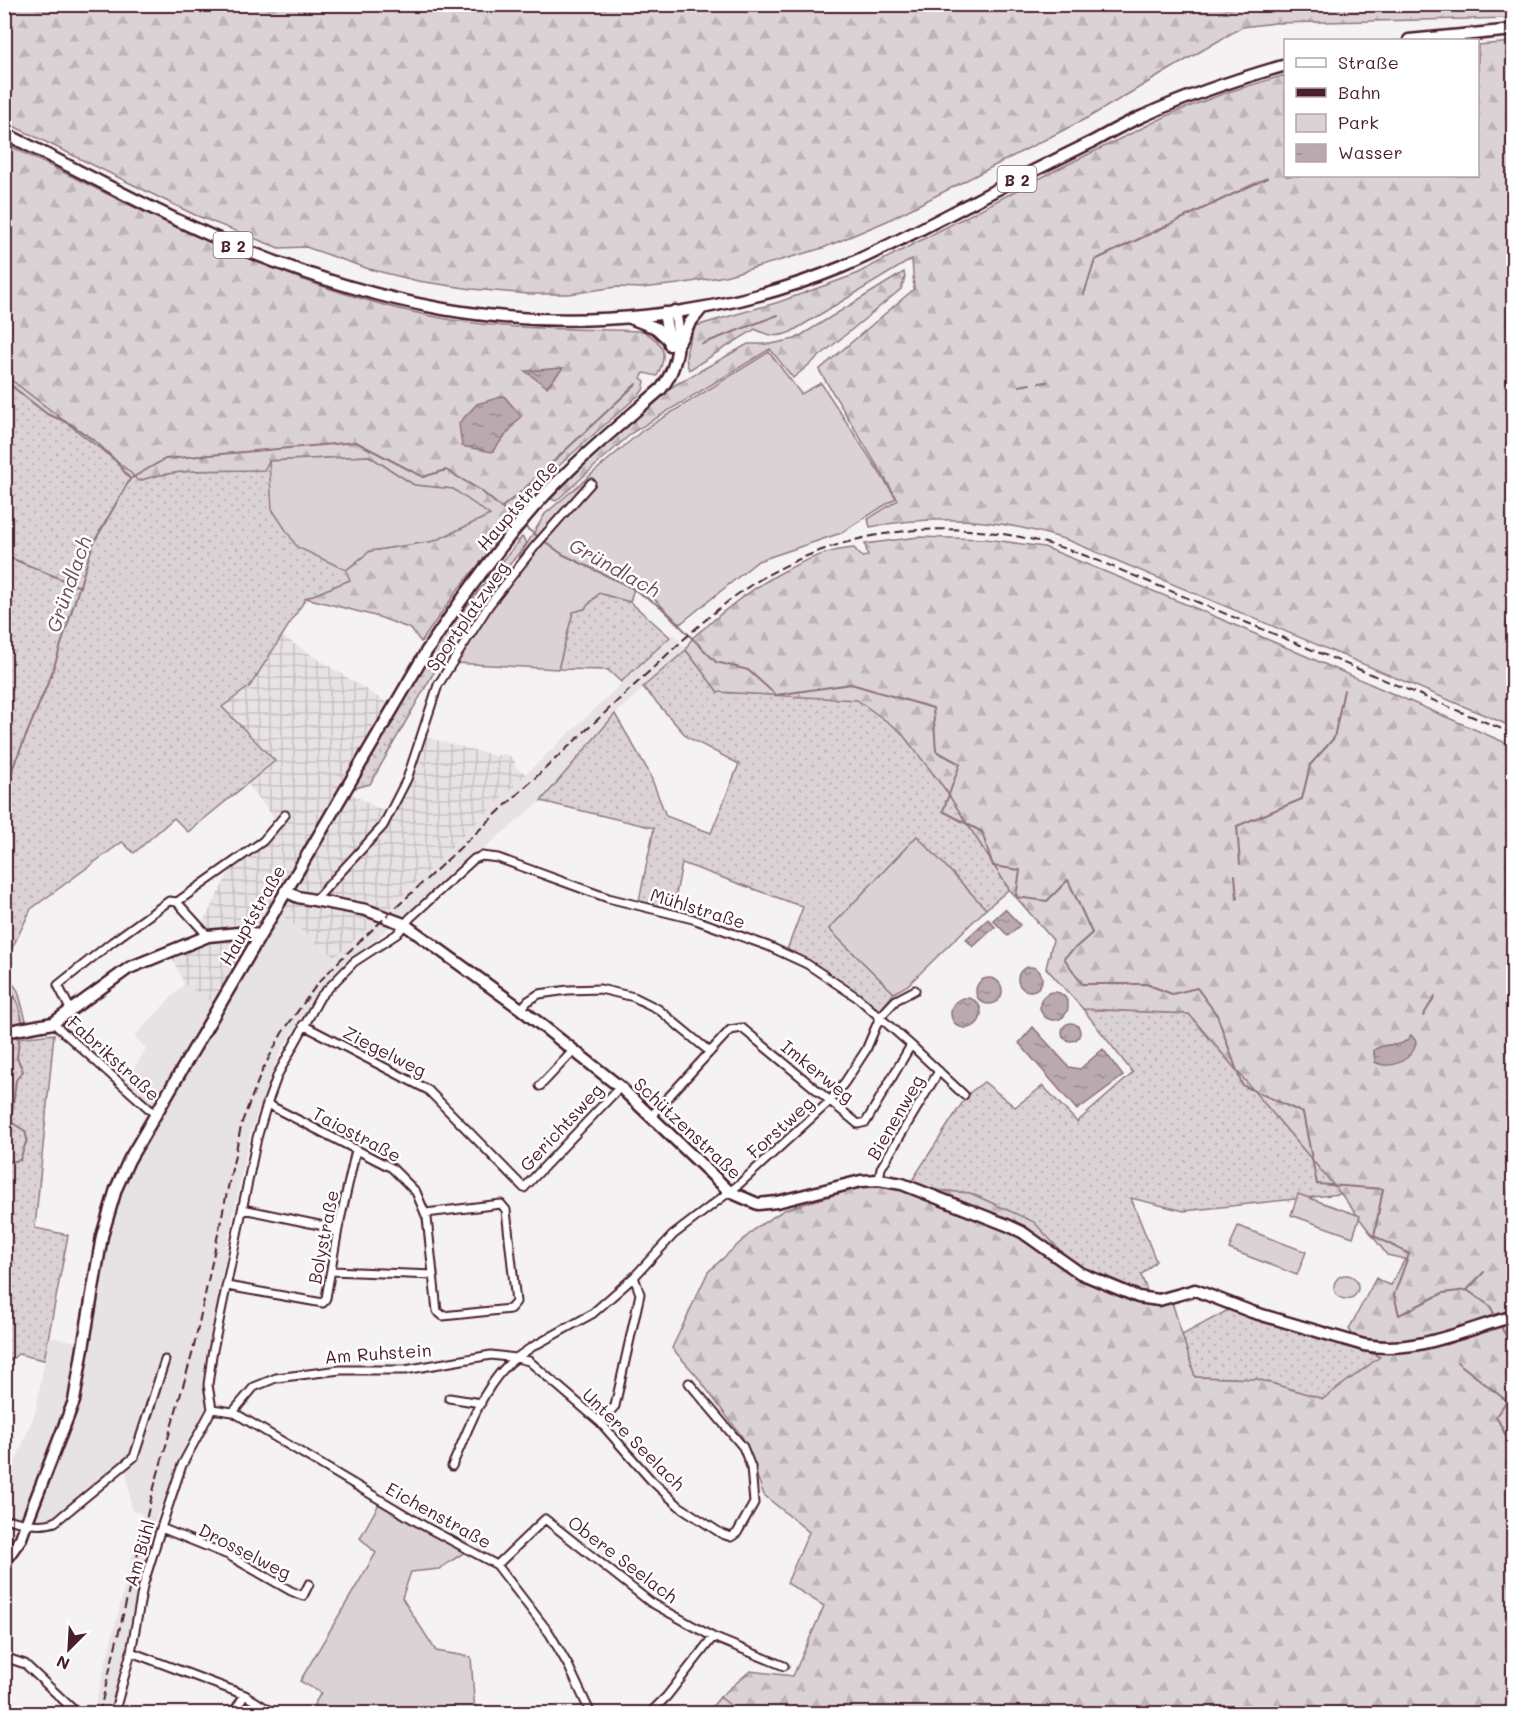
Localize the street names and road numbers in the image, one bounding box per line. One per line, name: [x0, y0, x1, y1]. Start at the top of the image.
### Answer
road number: B 2: [998, 166, 1036, 192]
road number: B 2: [214, 232, 252, 258]
street label: Hauptstraße: [471, 455, 563, 555]
street label: Sportplatzweg: [420, 556, 514, 676]
street label: Hauptstraße: [214, 860, 290, 970]
street label: Mühlstraße: [647, 882, 749, 934]
street label: Fabrikstraße: [63, 1010, 165, 1106]
street label: Ziegelweg: [339, 1020, 431, 1082]
street label: Imkerweg: [776, 1034, 860, 1108]
street label: Bienenweg: [861, 1070, 929, 1164]
street label: Schützenstraße: [629, 1072, 747, 1184]
street label: Gerichtsweg: [514, 1078, 608, 1176]
street label: Forstweg: [742, 1091, 818, 1163]
street label: Taiostraße: [309, 1101, 405, 1167]
street label: Bolystraße: [302, 1188, 344, 1286]
street label: Am Ruhstein: [324, 1337, 432, 1369]
street label: Untere Seelach: [577, 1382, 691, 1496]
street label: Eichenstraße: [382, 1476, 496, 1554]
street label: Obere Seelach: [563, 1510, 683, 1608]
street label: Am Bühl: [118, 1517, 160, 1589]
street label: Drosselweg: [195, 1517, 295, 1585]

